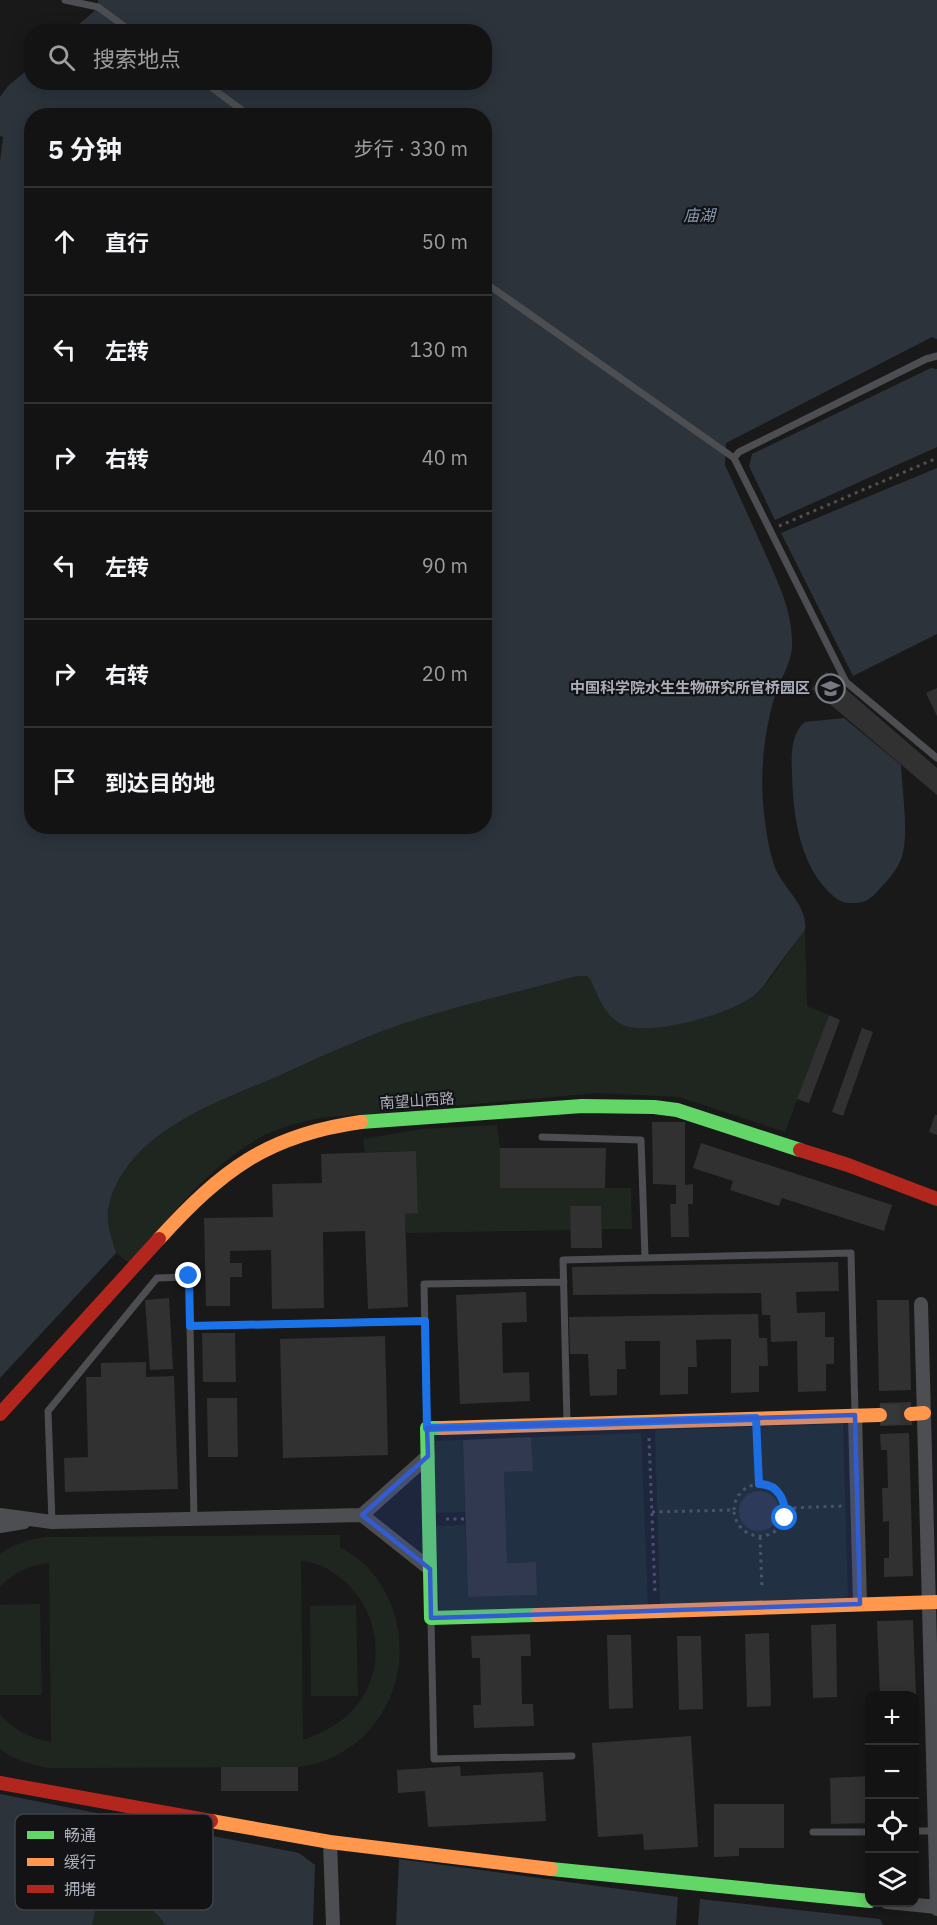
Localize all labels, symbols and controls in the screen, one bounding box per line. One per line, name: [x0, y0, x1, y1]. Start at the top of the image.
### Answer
search box: [24, 24, 492, 90]
icon: search: [45, 41, 78, 74]
text: 搜索地点: [93, 44, 181, 73]
text: 5 分钟: [48, 132, 122, 166]
text: 步行 · 330 m: [354, 135, 468, 162]
water label: 庙湖: [683, 205, 718, 225]
icon: ahead: [48, 225, 81, 258]
text: 直行: [105, 228, 149, 257]
text: 50 m: [422, 228, 468, 255]
icon: left: [48, 333, 81, 366]
text: 左转: [105, 336, 149, 365]
text: 130 m: [410, 336, 468, 363]
icon: right: [48, 441, 81, 474]
text: 右转: [105, 444, 149, 473]
text: 40 m: [422, 444, 468, 471]
icon: left: [48, 549, 81, 582]
text: 左转: [105, 552, 149, 581]
text: 90 m: [422, 552, 468, 579]
icon: right: [48, 657, 81, 690]
text: 右转: [105, 660, 149, 689]
text: 20 m: [422, 660, 468, 687]
school or university icon: 中国科学院水生生物研究所官桥园区: [815, 672, 847, 704]
place label: 中国科学院水生生物研究所官桥园区: [570, 678, 810, 697]
icon: arrive: [48, 765, 81, 798]
text: 到达目的地: [105, 768, 215, 797]
street label: 南望山西路: [379, 1088, 455, 1113]
route end: [175, 1262, 201, 1288]
route start: [771, 1504, 797, 1530]
map controls: [865, 1691, 919, 1907]
button: +: [865, 1691, 919, 1745]
button: −: [865, 1745, 919, 1799]
button: locate: [865, 1799, 919, 1853]
legend: [15, 1814, 213, 1910]
text: 畅通: [64, 1825, 96, 1845]
text: 缓行: [64, 1852, 96, 1872]
button: layers: [865, 1853, 919, 1907]
text: 拥堵: [64, 1879, 96, 1899]

